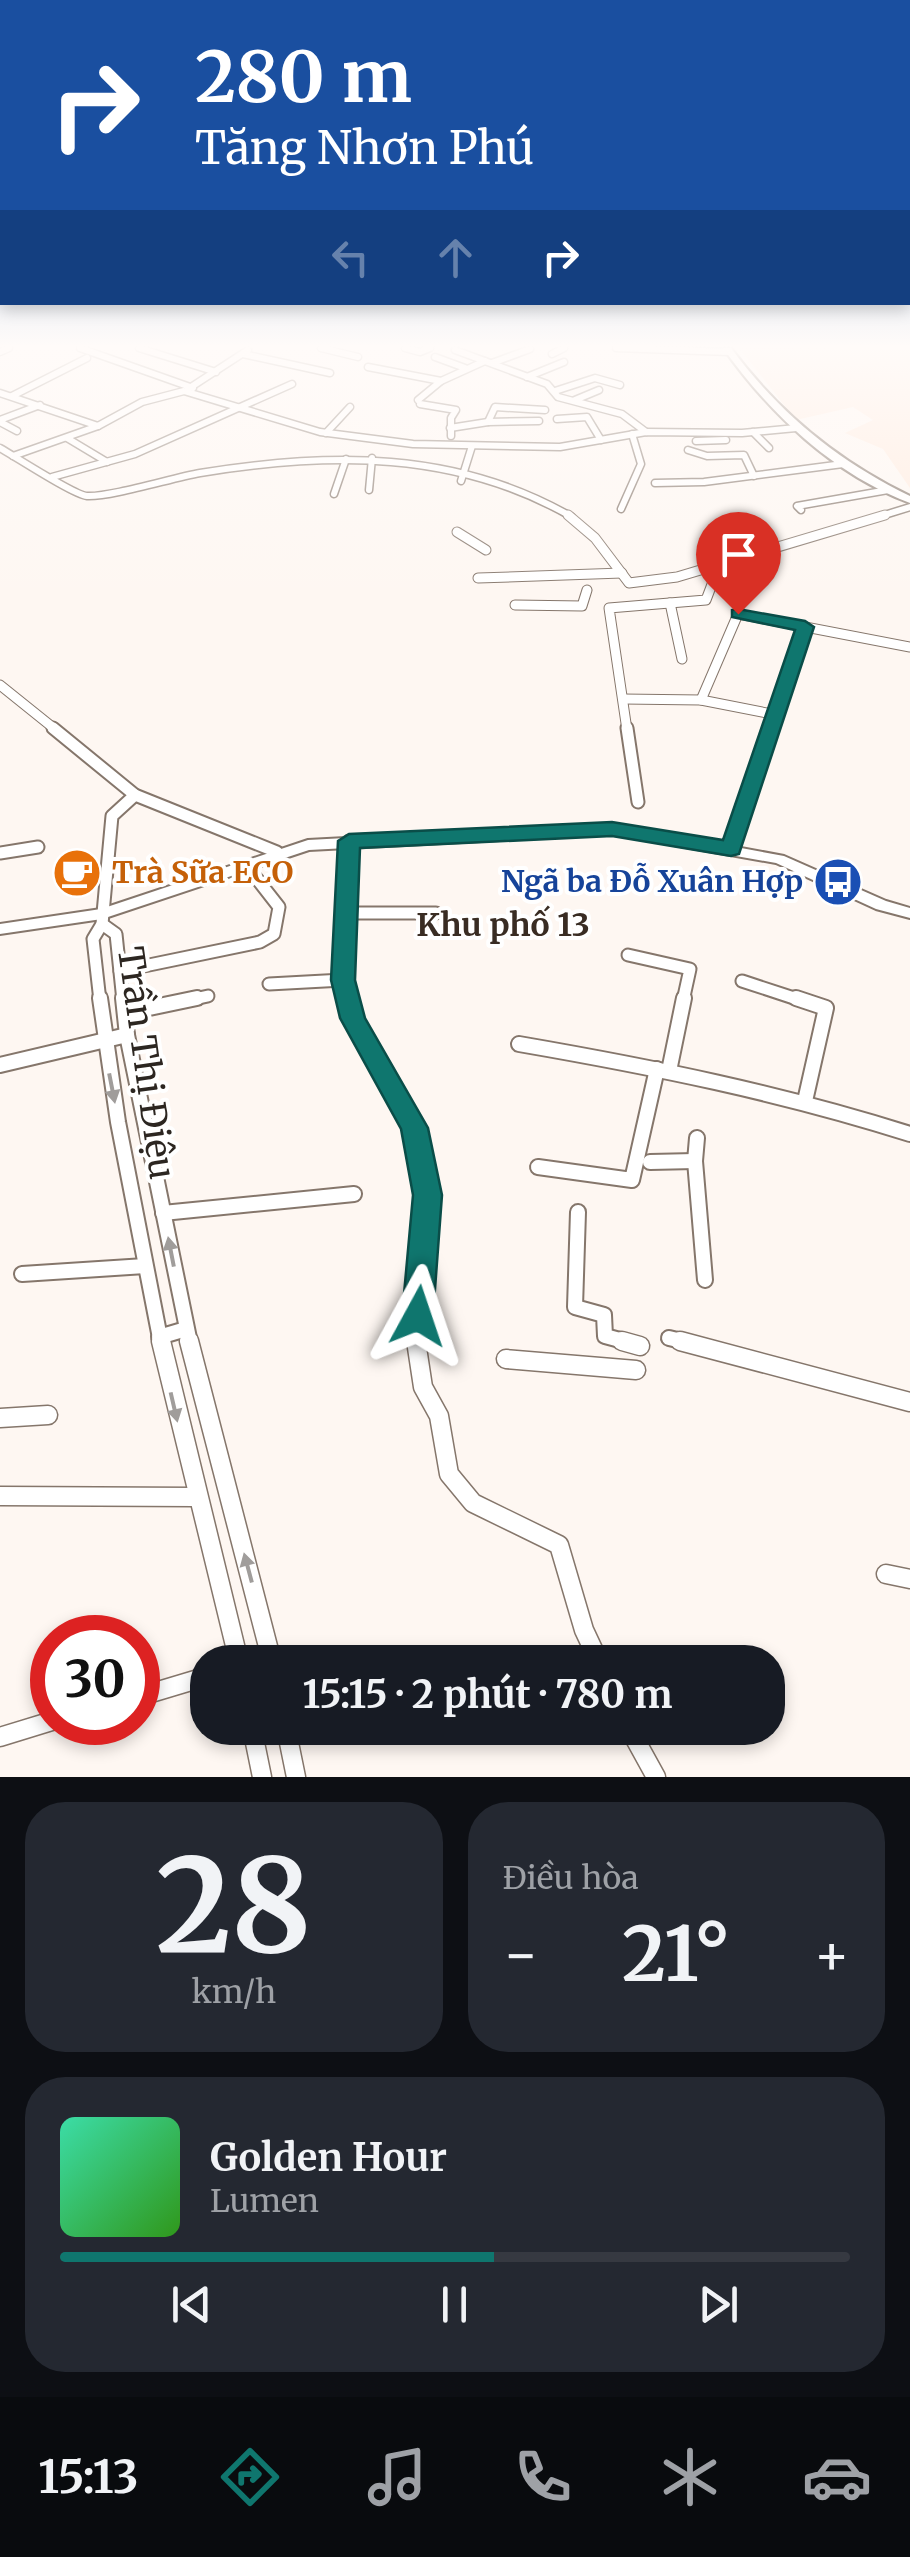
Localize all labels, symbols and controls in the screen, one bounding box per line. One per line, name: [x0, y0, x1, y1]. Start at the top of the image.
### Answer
text: 280 m: [195, 33, 412, 121]
icon: right: [30, 40, 160, 170]
text: Tăng Nhơn Phú: [195, 120, 534, 176]
icon: left: [323, 230, 378, 285]
icon: ahead: [428, 230, 483, 285]
icon: right: [533, 230, 588, 285]
pin: [696, 512, 781, 615]
icon: arrive: [711, 527, 766, 582]
cafe icon: Trà Sữa ECO: [51, 847, 103, 899]
place label: Trà Sữa ECO: [112, 853, 293, 891]
bus stop icon: Ngã ba Đỗ Xuân Hợp: [812, 856, 864, 908]
place label: Ngã ba Đỗ Xuân Hợp: [501, 862, 803, 900]
district label: Khu phố 13: [416, 905, 590, 945]
street label: Trần Thị Điệu: [108, 944, 184, 1182]
one-way arrow: [105, 1073, 120, 1104]
one-way arrow: [162, 1237, 178, 1268]
position arrow: [366, 1264, 470, 1368]
one-way arrow: [167, 1392, 183, 1423]
one-way arrow: [239, 1552, 255, 1583]
speed limit sign: 30: [30, 1615, 160, 1745]
text: 15:15 · 2 phút · 780 m: [303, 1671, 672, 1718]
text: 28: [156, 1825, 312, 1988]
text: Điều hòa: [503, 1858, 639, 1898]
text: 21°: [622, 1907, 730, 2001]
text: −: [503, 1920, 539, 1989]
text: +: [813, 1920, 850, 1989]
text: km/h: [191, 1972, 276, 2012]
text: Golden Hour: [210, 2134, 447, 2181]
text: Lumen: [210, 2181, 319, 2221]
icon: previous: [164, 2277, 219, 2332]
icon: pause: [427, 2277, 482, 2332]
icon: next: [691, 2277, 746, 2332]
icon: directions: [215, 2442, 285, 2512]
icon: music: [362, 2442, 432, 2512]
icon: phone: [508, 2442, 578, 2512]
icon: climate: [655, 2442, 725, 2512]
icon: car: [802, 2442, 872, 2512]
text: 15:13: [38, 2449, 138, 2505]

